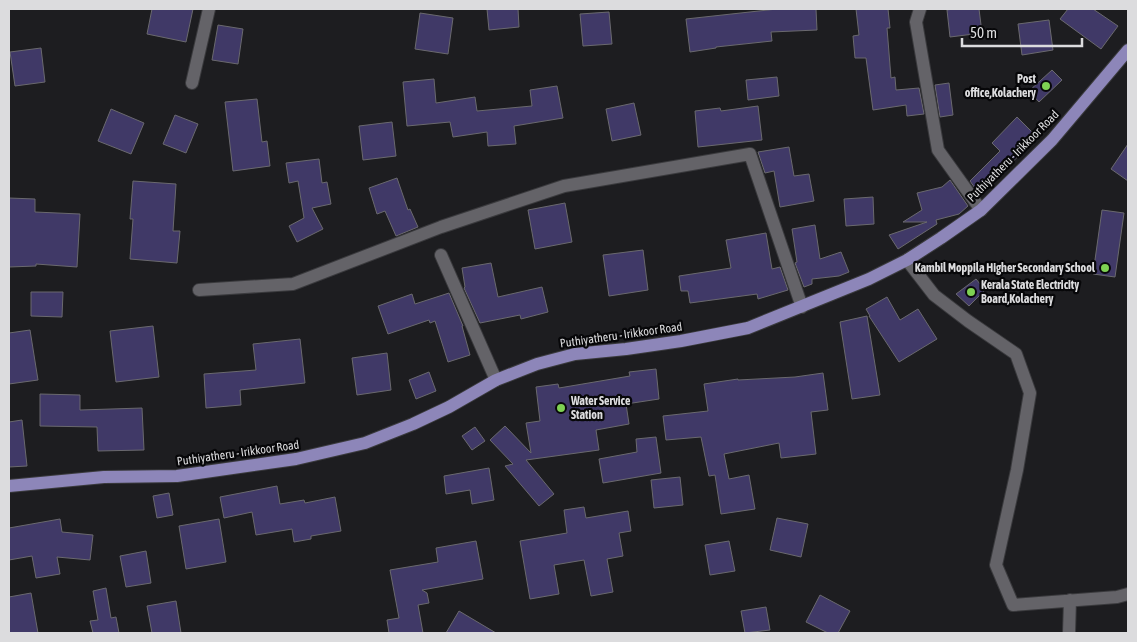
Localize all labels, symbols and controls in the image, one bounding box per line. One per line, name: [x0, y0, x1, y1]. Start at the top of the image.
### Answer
scale bar: [962, 15, 1082, 47]
text: 50 m: [970, 24, 997, 41]
place label: Post office,Kolachery: [965, 72, 1037, 100]
marker: Post office,Kolachery: [1040, 80, 1052, 92]
street label: Puthiyatheru - Irikkoor Road: [964, 107, 1062, 205]
place label: Kambil Moppila Higher Secondary School: [915, 261, 1096, 275]
marker: Kambil Moppila Higher Secondary School: [1099, 262, 1111, 274]
place label: Kerala State Electricity Board,Kolachery: [981, 278, 1079, 306]
marker: Kerala State Electricity Board,Kolachery: [965, 286, 977, 298]
street label: Puthiyatheru - Irikkoor Road: [559, 319, 683, 351]
place label: Water Service Station: [570, 394, 631, 422]
marker: Water Service Station: [555, 402, 567, 414]
street label: Puthiyatheru - Irikkoor Road: [176, 437, 300, 469]

